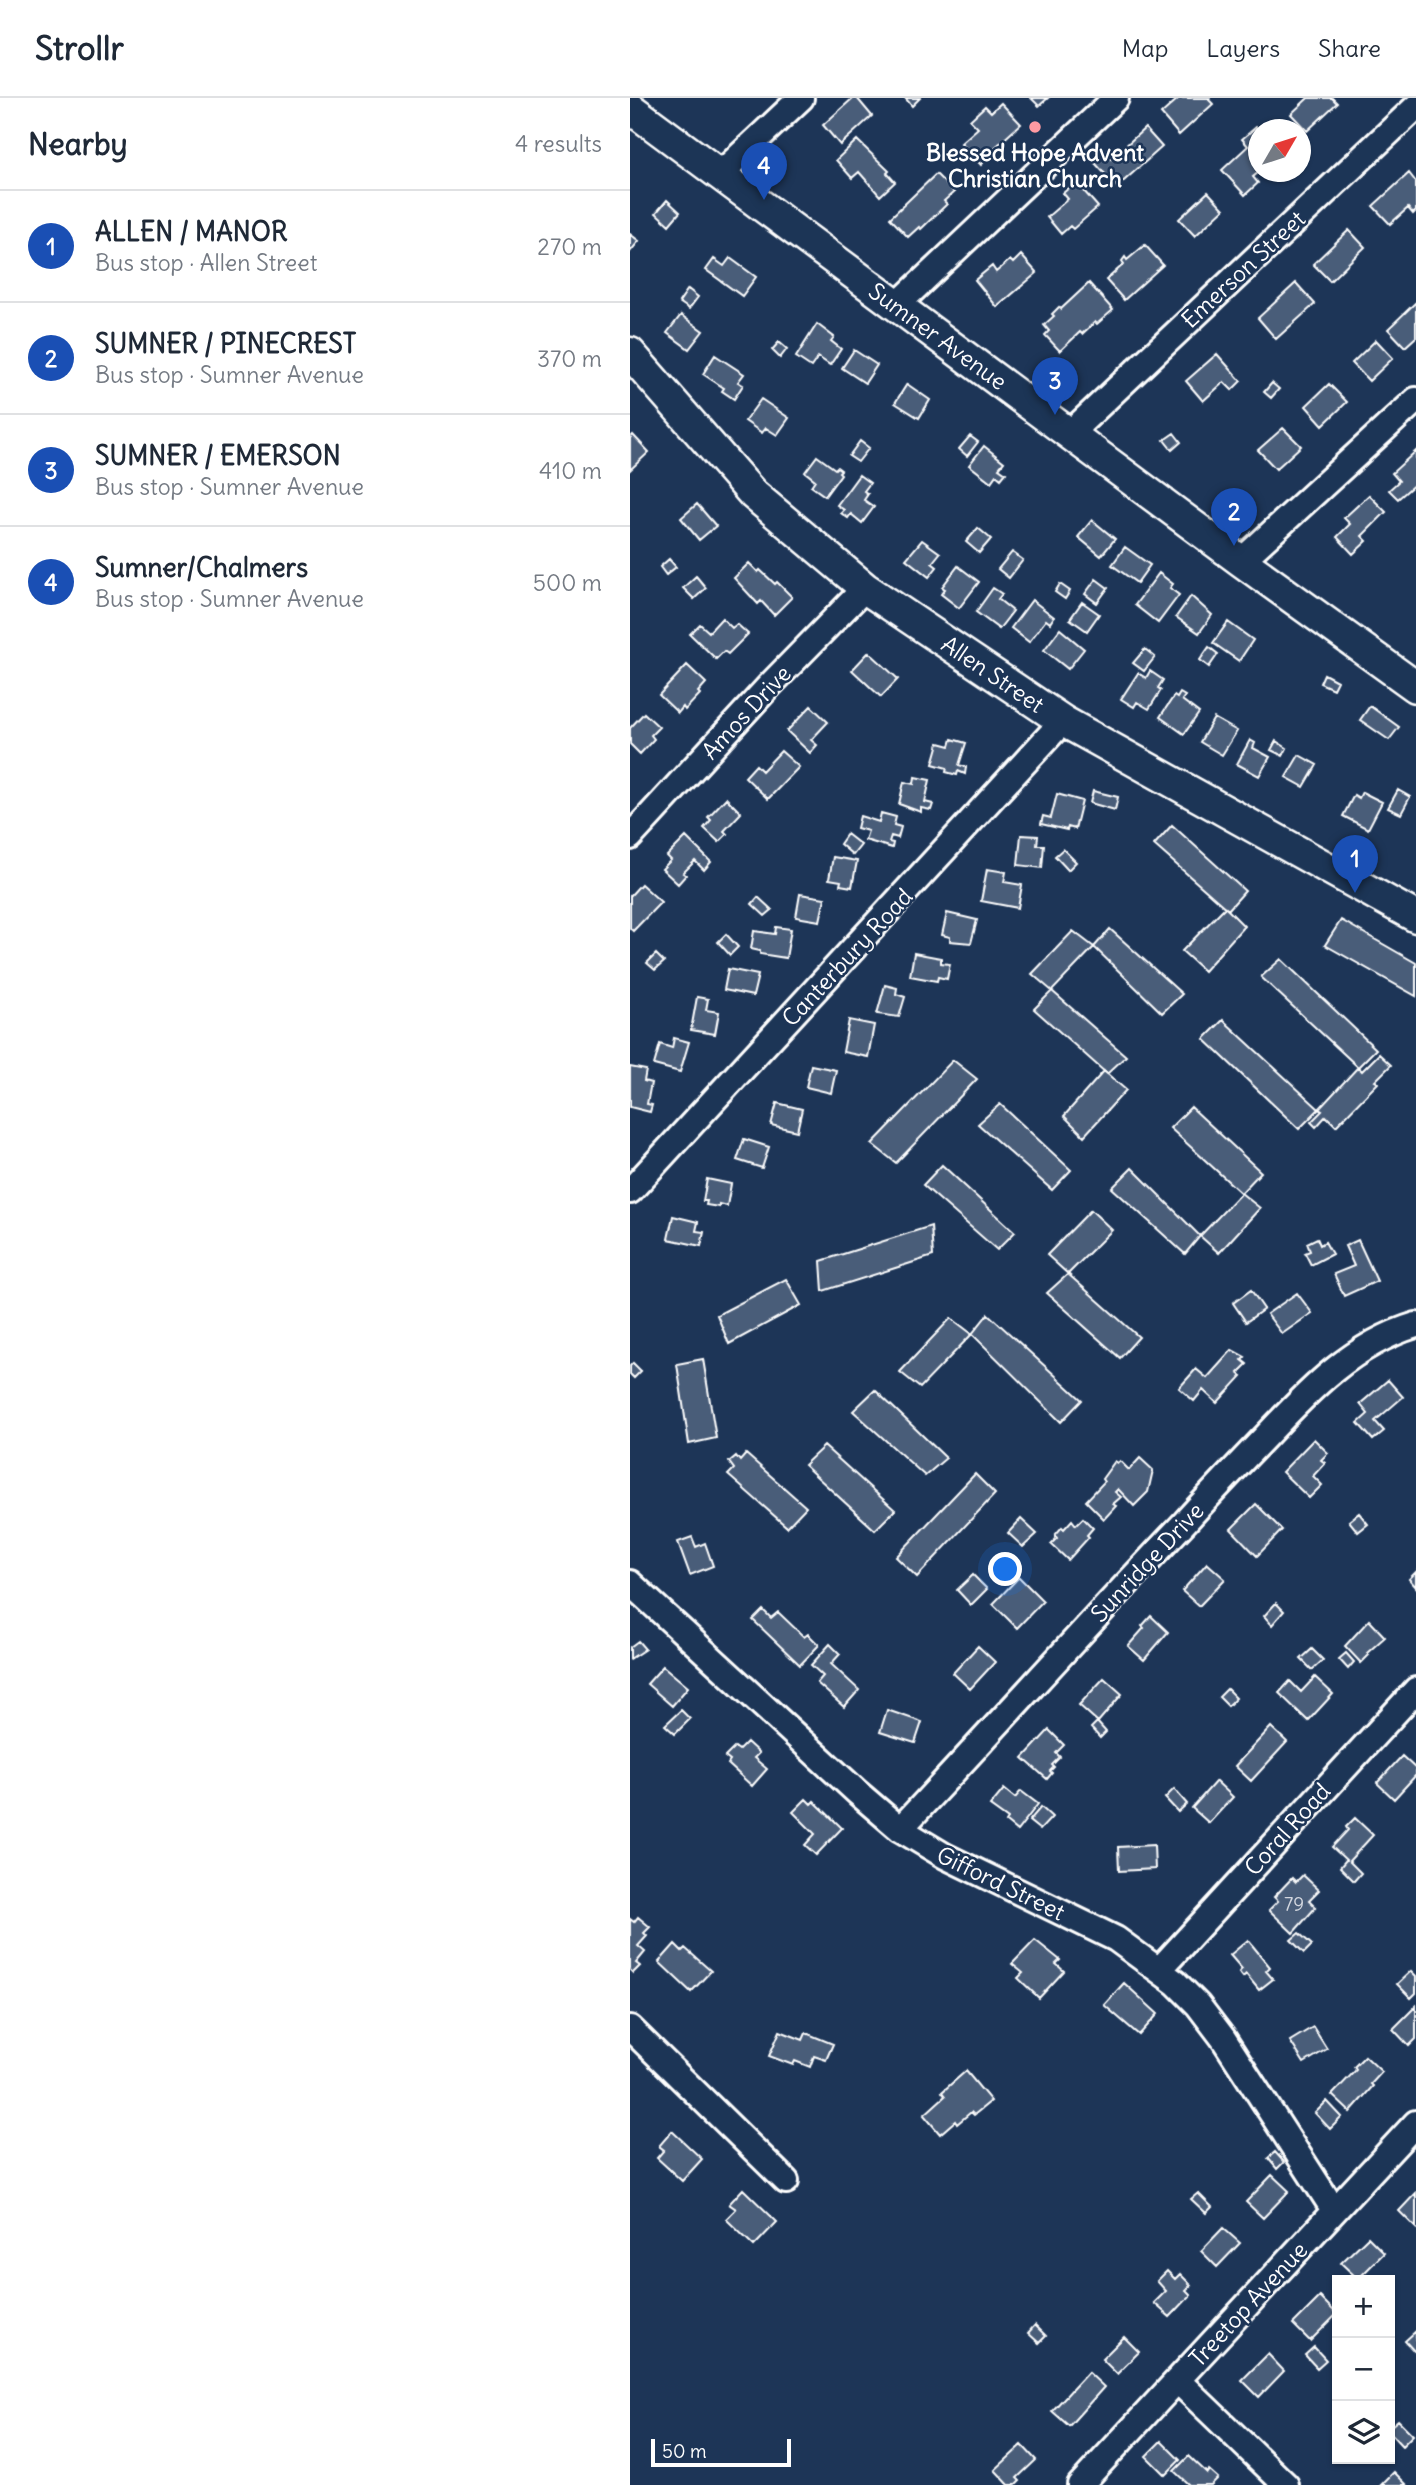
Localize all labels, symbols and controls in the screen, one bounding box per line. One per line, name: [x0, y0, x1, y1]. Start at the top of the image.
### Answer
text: Strollr: [35, 27, 124, 69]
text: Map: [1122, 33, 1168, 63]
text: Layers: [1206, 33, 1280, 63]
text: Share: [1318, 33, 1381, 63]
marker: Blessed Hope Advent Christian Church: [1027, 119, 1043, 135]
north arrow: [1248, 119, 1311, 182]
text: Nearby: [28, 125, 128, 163]
text: 4 results: [515, 129, 602, 158]
place label: Blessed Hope Advent Christian Church: [926, 138, 1144, 193]
pin: 4: [741, 142, 787, 200]
street label: Emerson Street: [1175, 204, 1311, 334]
text: ALLEN / MANOR: [95, 215, 287, 248]
text: 1: [46, 232, 56, 261]
text: 270 m: [537, 232, 602, 261]
text: Bus stop · Allen Street: [95, 248, 317, 277]
street label: Sumner Avenue: [863, 276, 1013, 396]
text: SUMNER / PINECREST: [95, 327, 356, 360]
text: 2: [45, 344, 57, 373]
text: 370 m: [537, 344, 602, 373]
pin: 3: [1032, 357, 1078, 415]
text: Bus stop · Sumner Avenue: [95, 360, 364, 389]
text: SUMNER / EMERSON: [95, 439, 341, 472]
text: 3: [44, 456, 58, 485]
text: 410 m: [539, 456, 602, 485]
text: Bus stop · Sumner Avenue: [95, 472, 364, 501]
pin: 2: [1211, 488, 1257, 546]
text: Sumner/Chalmers: [95, 551, 308, 584]
text: 4: [44, 568, 58, 597]
text: 500 m: [533, 568, 602, 597]
text: Bus stop · Sumner Avenue: [95, 584, 364, 613]
street label: Allen Street: [936, 629, 1050, 719]
street label: Amos Drive: [695, 659, 797, 765]
pin: 1: [1332, 835, 1378, 893]
street label: Canterbury Road: [776, 882, 918, 1032]
street label: Sunridge Drive: [1084, 1496, 1210, 1628]
your location: [988, 1552, 1022, 1586]
street label: Coral Road: [1238, 1777, 1336, 1881]
street label: Gifford Street: [932, 1840, 1070, 1927]
house number: 79: [1284, 1892, 1304, 1916]
street label: Treetop Avenue: [1183, 2235, 1313, 2373]
map controls: [1332, 2275, 1395, 2464]
button: +: [1332, 2275, 1395, 2338]
button: −: [1332, 2338, 1395, 2401]
button: layers: [1332, 2401, 1395, 2464]
scale bar: [651, 2436, 791, 2468]
text: 50 m: [662, 2439, 707, 2463]

